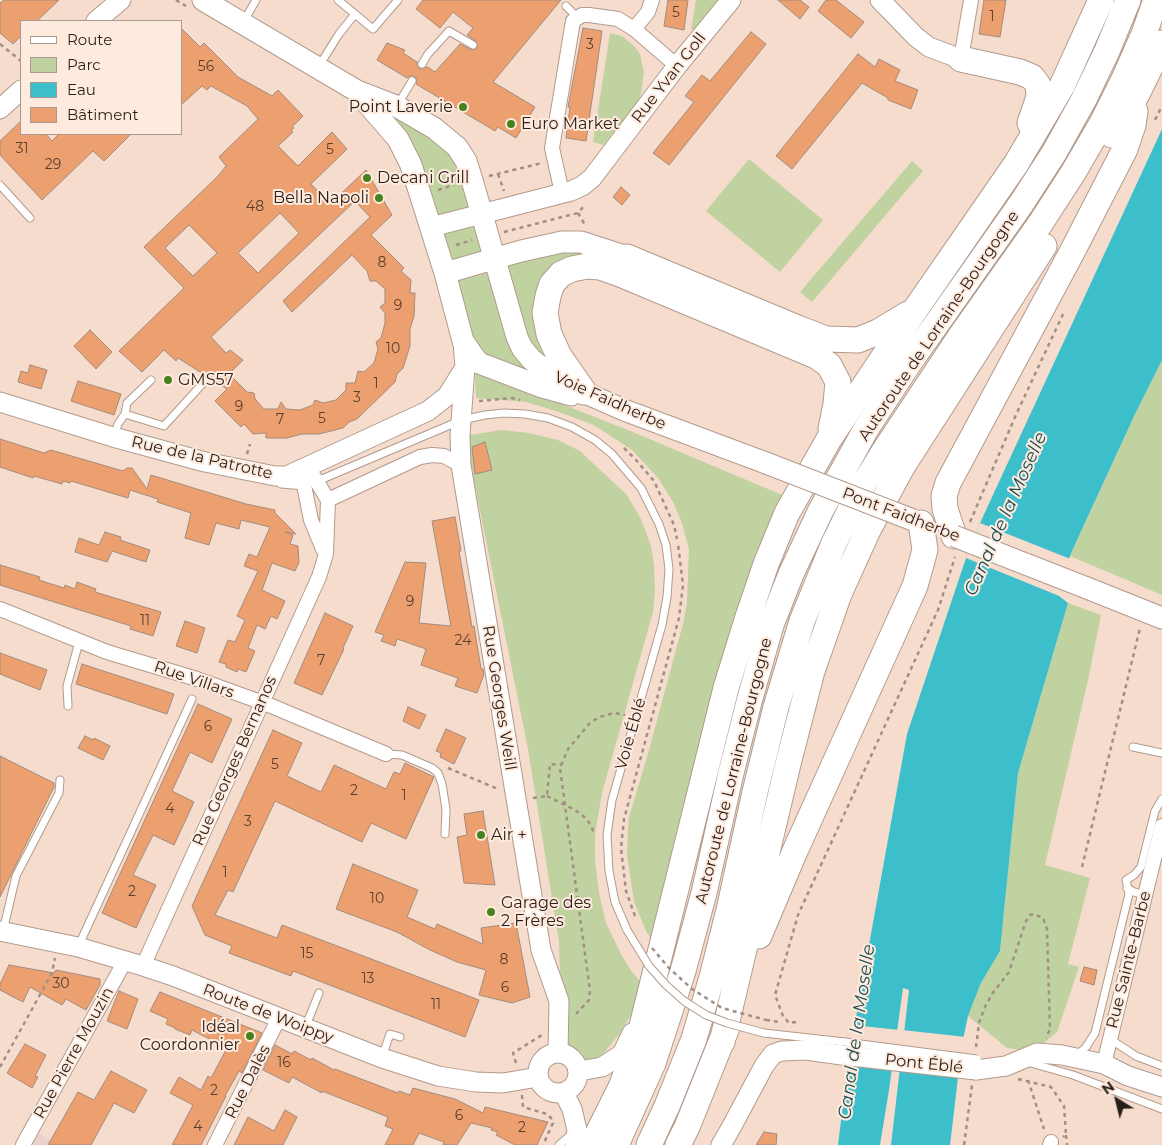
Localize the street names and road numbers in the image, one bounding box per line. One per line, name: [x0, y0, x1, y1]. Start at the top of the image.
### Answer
street label: Rue Yvan Goll: [628, 29, 710, 127]
street label: Autoroute de Lorraine-Bourgogne: [855, 207, 1023, 445]
street label: Voie Faidherbe: [551, 368, 669, 434]
street label: Rue de la Patrotte: [130, 432, 274, 484]
street label: Pont Faidherbe: [839, 484, 963, 546]
street label: Rue Georges Weill: [478, 624, 520, 772]
street label: Autoroute de Lorraine-Bourgogne: [692, 636, 776, 906]
street label: Rue Villars: [151, 657, 237, 703]
street label: Rue Georges Bernanos: [189, 673, 281, 849]
street label: Voie Éblé: [612, 696, 650, 772]
street label: Rue Sainte-Barbe: [1103, 889, 1155, 1031]
street label: Route de Woippy: [200, 980, 336, 1048]
street label: Rue Pierre Mouzin: [30, 984, 118, 1122]
street label: Rue Dalès: [221, 1042, 275, 1122]
street label: Pont Éblé: [884, 1050, 964, 1078]

